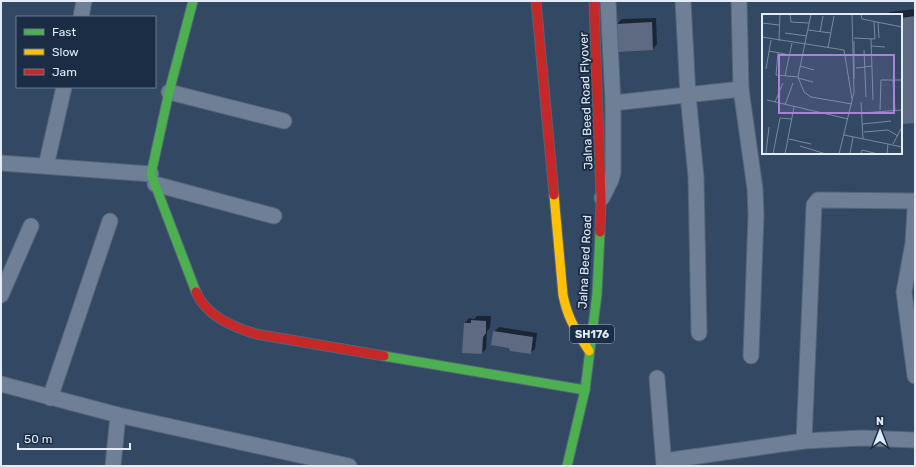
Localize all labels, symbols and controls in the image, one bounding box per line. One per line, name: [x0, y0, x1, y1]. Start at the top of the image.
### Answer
inset map: [762, 14, 902, 154]
legend: [16, 16, 156, 88]
text: Fast: [52, 25, 76, 39]
street label: Jalna Beed Road Flyover: [577, 32, 595, 170]
text: Slow: [52, 45, 79, 59]
text: Jam: [52, 65, 77, 79]
street label: Jalna Beed Road: [576, 215, 594, 309]
road number: SH176: [570, 325, 614, 343]
north arrow: [860, 411, 900, 451]
text: N: [876, 415, 884, 428]
scale bar: [18, 425, 130, 451]
text: 50 m: [24, 432, 52, 446]

